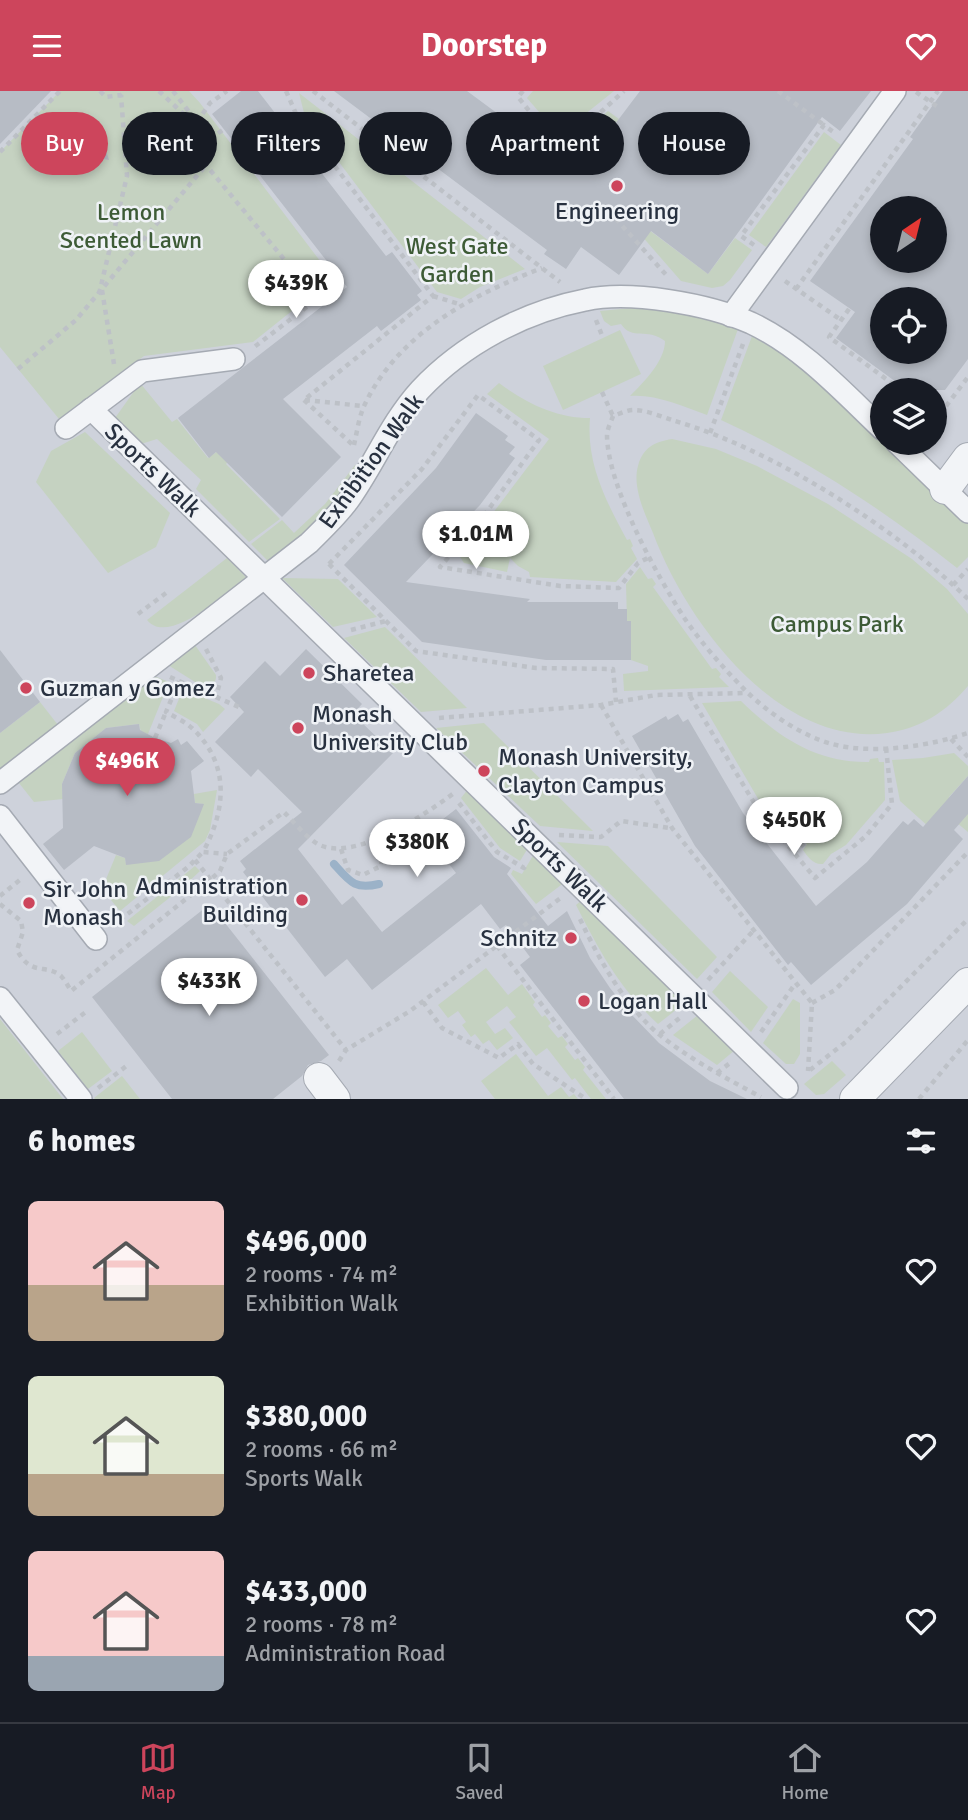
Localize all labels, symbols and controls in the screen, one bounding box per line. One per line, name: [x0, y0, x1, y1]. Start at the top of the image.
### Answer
text: Doorstep: [421, 26, 547, 65]
icon: menu: [28, 27, 66, 65]
icon: heart: [902, 27, 940, 65]
chip: Buy: [21, 112, 108, 175]
chip: Rent: [122, 112, 217, 175]
chip: Filters: [231, 112, 345, 175]
chip: New: [359, 112, 452, 175]
chip: Apartment: [466, 112, 624, 175]
chip: House: [638, 112, 750, 175]
marker: Engineering: [609, 178, 625, 194]
place label: Engineering: [555, 196, 679, 226]
north arrow: [870, 196, 947, 273]
map controls: [870, 196, 947, 455]
park label: Lemon Scented Lawn: [60, 197, 202, 255]
park label: West Gate Garden: [405, 231, 509, 289]
pin: $439K: [247, 261, 345, 320]
text: $439K: [264, 268, 328, 297]
button: locate: [870, 287, 947, 364]
button: layers: [870, 378, 947, 455]
street label: Exhibition Walk: [312, 387, 430, 535]
street label: Sports Walk: [98, 417, 208, 523]
pin: $1.01M: [419, 511, 533, 571]
text: $1.01M: [438, 519, 514, 548]
park label: Campus Park: [770, 609, 904, 639]
place label: Sharetea: [323, 658, 414, 688]
marker: Sharetea: [301, 665, 317, 681]
place label: Guzman y Gomez: [40, 673, 215, 703]
marker: Guzman y Gomez: [18, 680, 34, 696]
place label: Monash University Club: [312, 699, 468, 757]
marker: Monash University Club: [290, 720, 306, 736]
pin: $496K: [78, 739, 176, 798]
place label: Monash University, Clayton Campus: [498, 742, 693, 800]
text: $496K: [95, 746, 159, 775]
marker: Monash University, Clayton Campus: [476, 763, 492, 779]
pin: $450K: [745, 797, 843, 857]
text: $450K: [762, 805, 826, 834]
street label: Sports Walk: [505, 812, 615, 918]
pin: $380K: [368, 819, 466, 879]
text: $380K: [385, 827, 449, 856]
place label: Administration Building: [135, 871, 288, 929]
place label: Sir John Monash: [43, 874, 126, 932]
marker: Administration Building: [294, 892, 310, 908]
marker: Sir John Monash: [21, 895, 37, 911]
place label: Schnitz: [480, 923, 557, 953]
marker: Schnitz: [563, 930, 579, 946]
pin: $433K: [160, 958, 258, 1018]
text: $433K: [177, 966, 241, 995]
place label: Logan Hall: [598, 986, 708, 1016]
marker: Logan Hall: [576, 993, 592, 1009]
icon: filters: [902, 1122, 940, 1160]
text: 6 homes: [28, 1123, 135, 1160]
text: $496,000: [245, 1223, 367, 1260]
icon: home: [84, 1229, 168, 1313]
icon: heart: [902, 1252, 940, 1290]
text: 2 rooms · 74 m²: [245, 1260, 398, 1289]
text: Exhibition Walk: [245, 1289, 398, 1318]
text: $380,000: [245, 1398, 367, 1435]
icon: home: [84, 1404, 168, 1488]
icon: heart: [902, 1427, 940, 1465]
text: 2 rooms · 66 m²: [245, 1435, 398, 1464]
text: Sports Walk: [245, 1464, 363, 1493]
text: $433,000: [245, 1573, 367, 1610]
icon: home: [84, 1579, 168, 1663]
icon: heart: [902, 1602, 940, 1640]
text: 2 rooms · 78 m²: [245, 1610, 398, 1639]
text: Administration Road: [245, 1639, 446, 1668]
tab: Map: [139, 1739, 177, 1805]
tab: Saved: [455, 1739, 503, 1805]
tab: Home: [782, 1739, 829, 1805]

